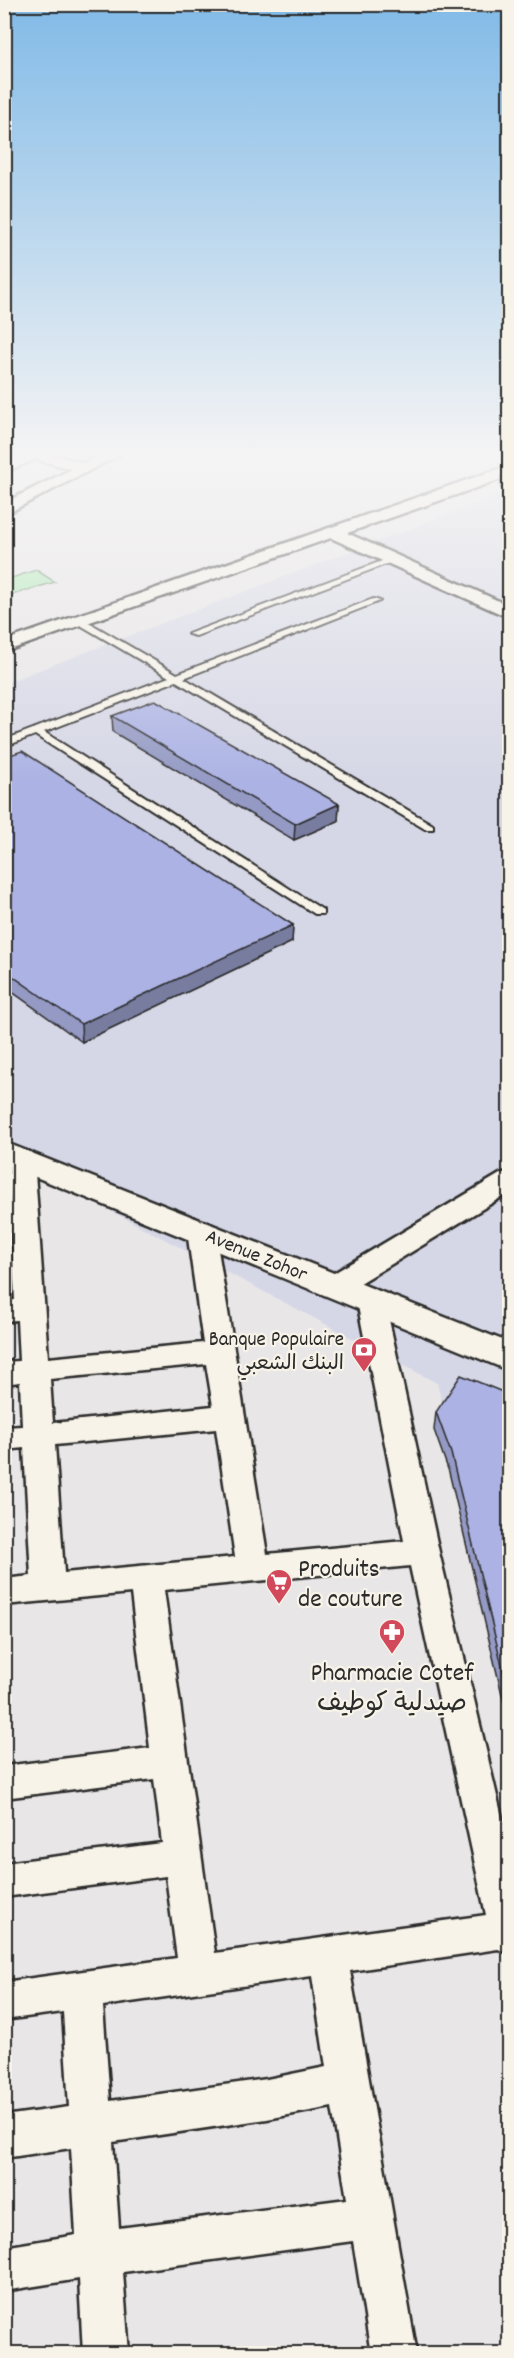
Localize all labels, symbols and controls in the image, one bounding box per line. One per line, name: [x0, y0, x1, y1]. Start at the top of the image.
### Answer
street label: Avenue Zohor: [200, 1223, 312, 1291]
place label: Banque Populaire البنك الشعبي: [209, 1326, 344, 1381]
bank icon: Banque Populaire البنك الشعبي: [349, 1335, 379, 1373]
place label: Produits de couture: [298, 1552, 403, 1619]
supermarket icon: Produits de couture: [264, 1567, 294, 1605]
pharmacy icon: Pharmacie Cotef صيدلية كوطيف: [377, 1617, 407, 1655]
place label: Pharmacie Cotef صيدلية كوطيف: [311, 1656, 474, 1723]

